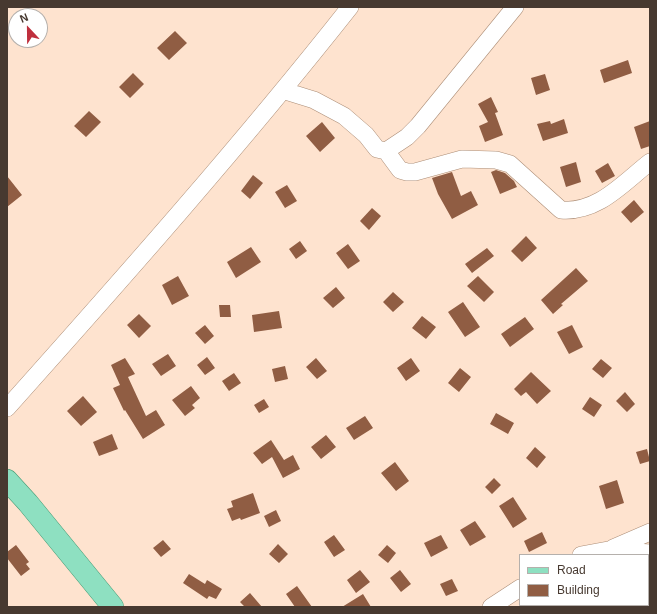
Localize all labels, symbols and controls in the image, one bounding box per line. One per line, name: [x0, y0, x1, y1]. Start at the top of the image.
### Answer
north arrow: [8, 8, 48, 48]
text: N: [18, 11, 30, 25]
legend: [519, 554, 649, 606]
text: Road: [557, 563, 586, 577]
text: Building: [557, 583, 600, 597]

